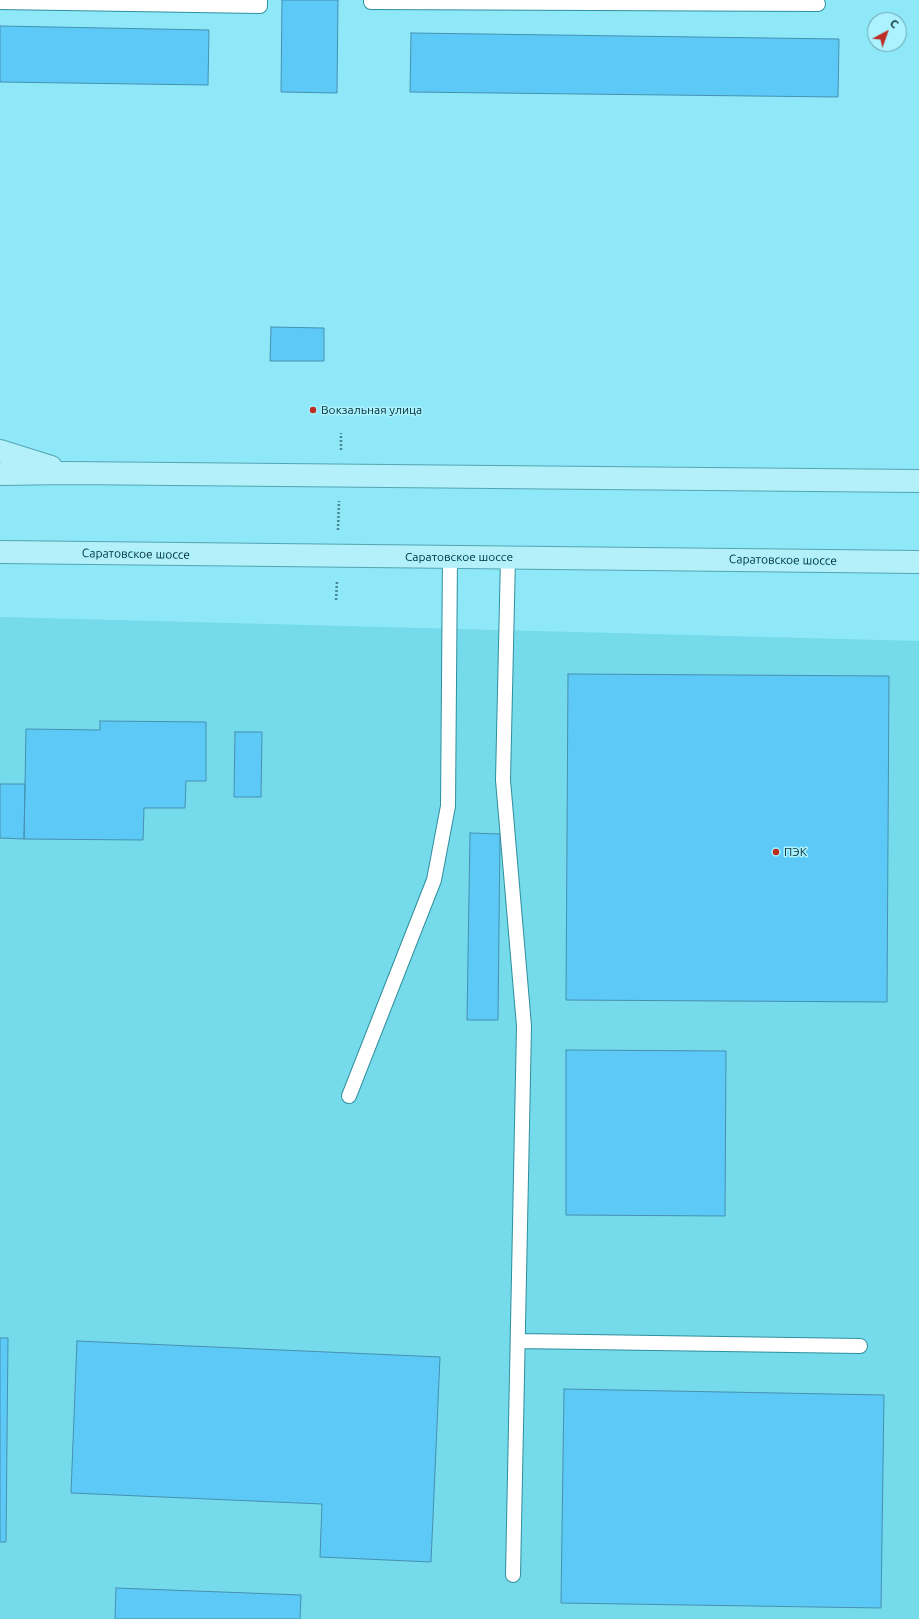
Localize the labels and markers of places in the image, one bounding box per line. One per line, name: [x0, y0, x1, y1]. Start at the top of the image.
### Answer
place label: Вокзальная улица: [321, 403, 422, 417]
marker: Вокзальная улица: [308, 405, 318, 415]
place label: ПЭК: [784, 845, 807, 859]
marker: ПЭК: [771, 847, 781, 857]

